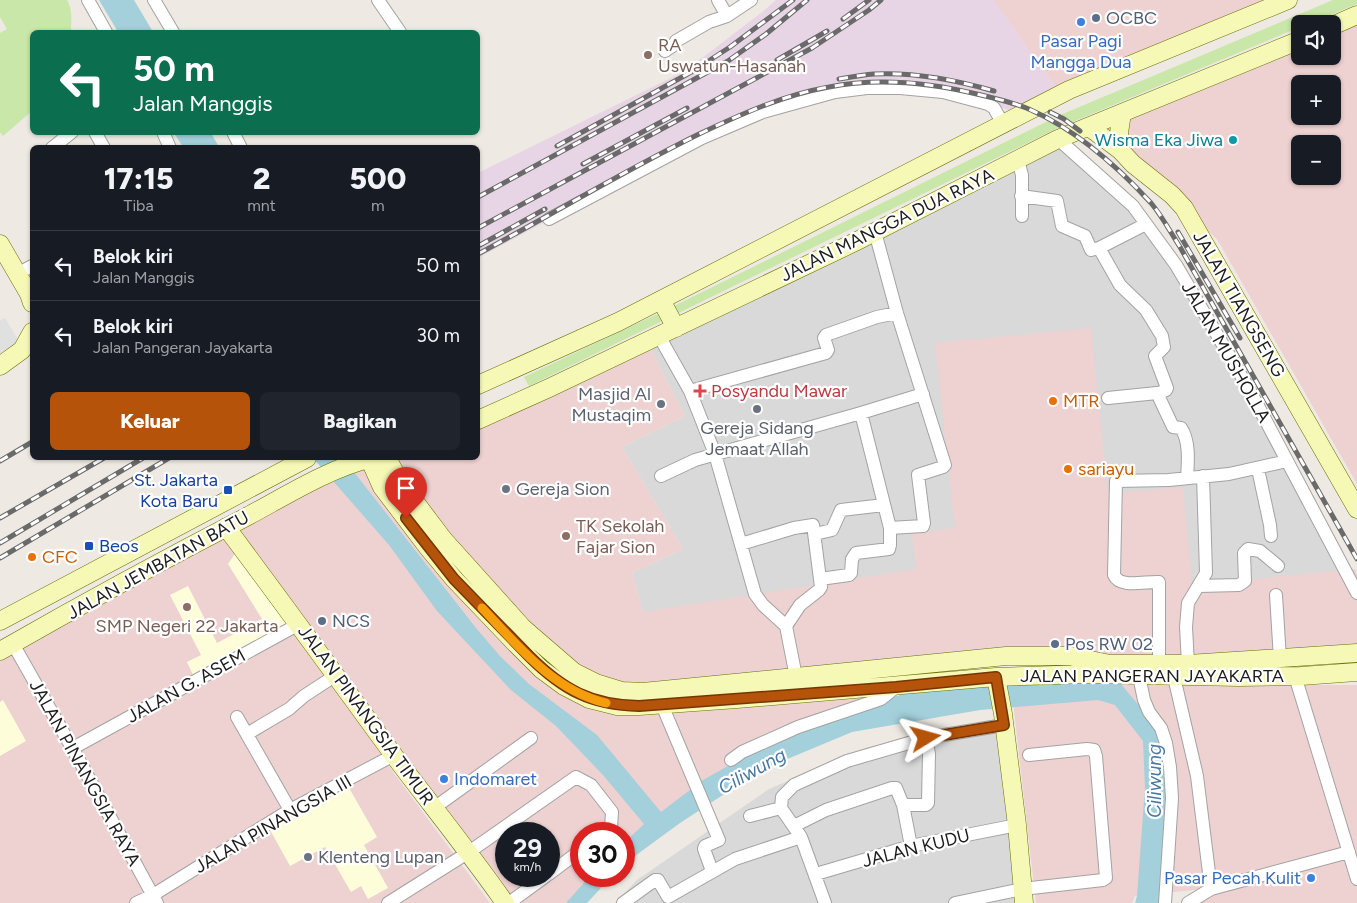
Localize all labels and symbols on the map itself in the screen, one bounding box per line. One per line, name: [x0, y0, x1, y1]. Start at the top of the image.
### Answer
place label: OCBC: [1106, 7, 1157, 29]
marker: OCBC: [1090, 12, 1102, 24]
marker: Pasar Pagi Mangga Dua: [1075, 16, 1087, 28]
place label: Pasar Pagi Mangga Dua: [1031, 30, 1131, 73]
place label: RA Uswatun-Hasanah: [658, 34, 806, 77]
marker: RA Uswatun-Hasanah: [642, 49, 654, 61]
place label: Wisma Eka Jiwa: [1095, 129, 1223, 151]
marker: Wisma Eka Jiwa: [1227, 134, 1239, 146]
street label: JALAN MANGGA DUA RAYA: [777, 164, 997, 286]
street label: JALAN TIANGSENG: [1188, 227, 1290, 381]
street label: JALAN MUSHOLLA: [1177, 278, 1275, 426]
place label: Posyandu Mawar: [711, 380, 847, 402]
place label: Masjid Al Mustaqim: [572, 383, 651, 426]
marker: Posyandu Mawar: [693, 384, 707, 398]
place label: MTR: [1063, 390, 1099, 412]
marker: MTR: [1047, 395, 1059, 407]
marker: Masjid Al Mustaqim: [655, 398, 667, 410]
marker: Gereja Sidang Jemaat Allah: [751, 403, 763, 415]
place label: Gereja Sidang Jemaat Allah: [700, 417, 814, 460]
place label: sariayu: [1078, 458, 1134, 480]
marker: sariayu: [1062, 463, 1074, 475]
pin: [385, 467, 427, 518]
place label: St. Jakarta Kota Baru: [134, 469, 218, 512]
place label: Gereja Sion: [516, 478, 610, 500]
marker: Gereja Sion: [500, 483, 512, 495]
marker: St. Jakarta Kota Baru: [222, 484, 234, 496]
street label: JALAN JEMBATAN BATU: [63, 506, 253, 624]
place label: TK Sekolah Fajar Sion: [576, 515, 664, 558]
marker: TK Sekolah Fajar Sion: [560, 530, 572, 542]
place label: Beos: [99, 535, 139, 557]
marker: Beos: [83, 540, 95, 552]
place label: CFC: [42, 546, 78, 568]
marker: CFC: [26, 551, 38, 563]
marker: SMP Negeri 22 Jakarta: [181, 601, 193, 613]
place label: NCS: [332, 610, 370, 632]
place label: SMP Negeri 22 Jakarta: [96, 615, 278, 637]
marker: NCS: [316, 615, 328, 627]
street label: JALAN PINANGSIA TIMUR: [293, 621, 439, 809]
place label: Pos RW 02: [1065, 633, 1153, 655]
marker: Pos RW 02: [1049, 638, 1061, 650]
street label: JALAN G. ASEM: [123, 644, 249, 728]
street label: JALAN PANGERAN JAYAKARTA: [1020, 665, 1284, 687]
street label: JALAN PINANGSIA RAYA: [25, 676, 145, 870]
position arrow: [899, 711, 951, 763]
water label: Ciliwung: [714, 743, 790, 799]
water label: Ciliwung: [1143, 744, 1166, 818]
place label: Indomaret: [454, 768, 537, 790]
street label: JALAN PINANGSIA III: [191, 770, 355, 878]
marker: Indomaret: [438, 773, 450, 785]
speed limit sign: 30: [570, 822, 635, 887]
street label: JALAN KUDU: [860, 824, 972, 872]
place label: Klenteng Lupan: [318, 846, 444, 868]
marker: Klenteng Lupan: [302, 851, 314, 863]
place label: Pasar Pecah Kulit: [1164, 867, 1301, 889]
marker: Pasar Pecah Kulit: [1305, 872, 1317, 884]

